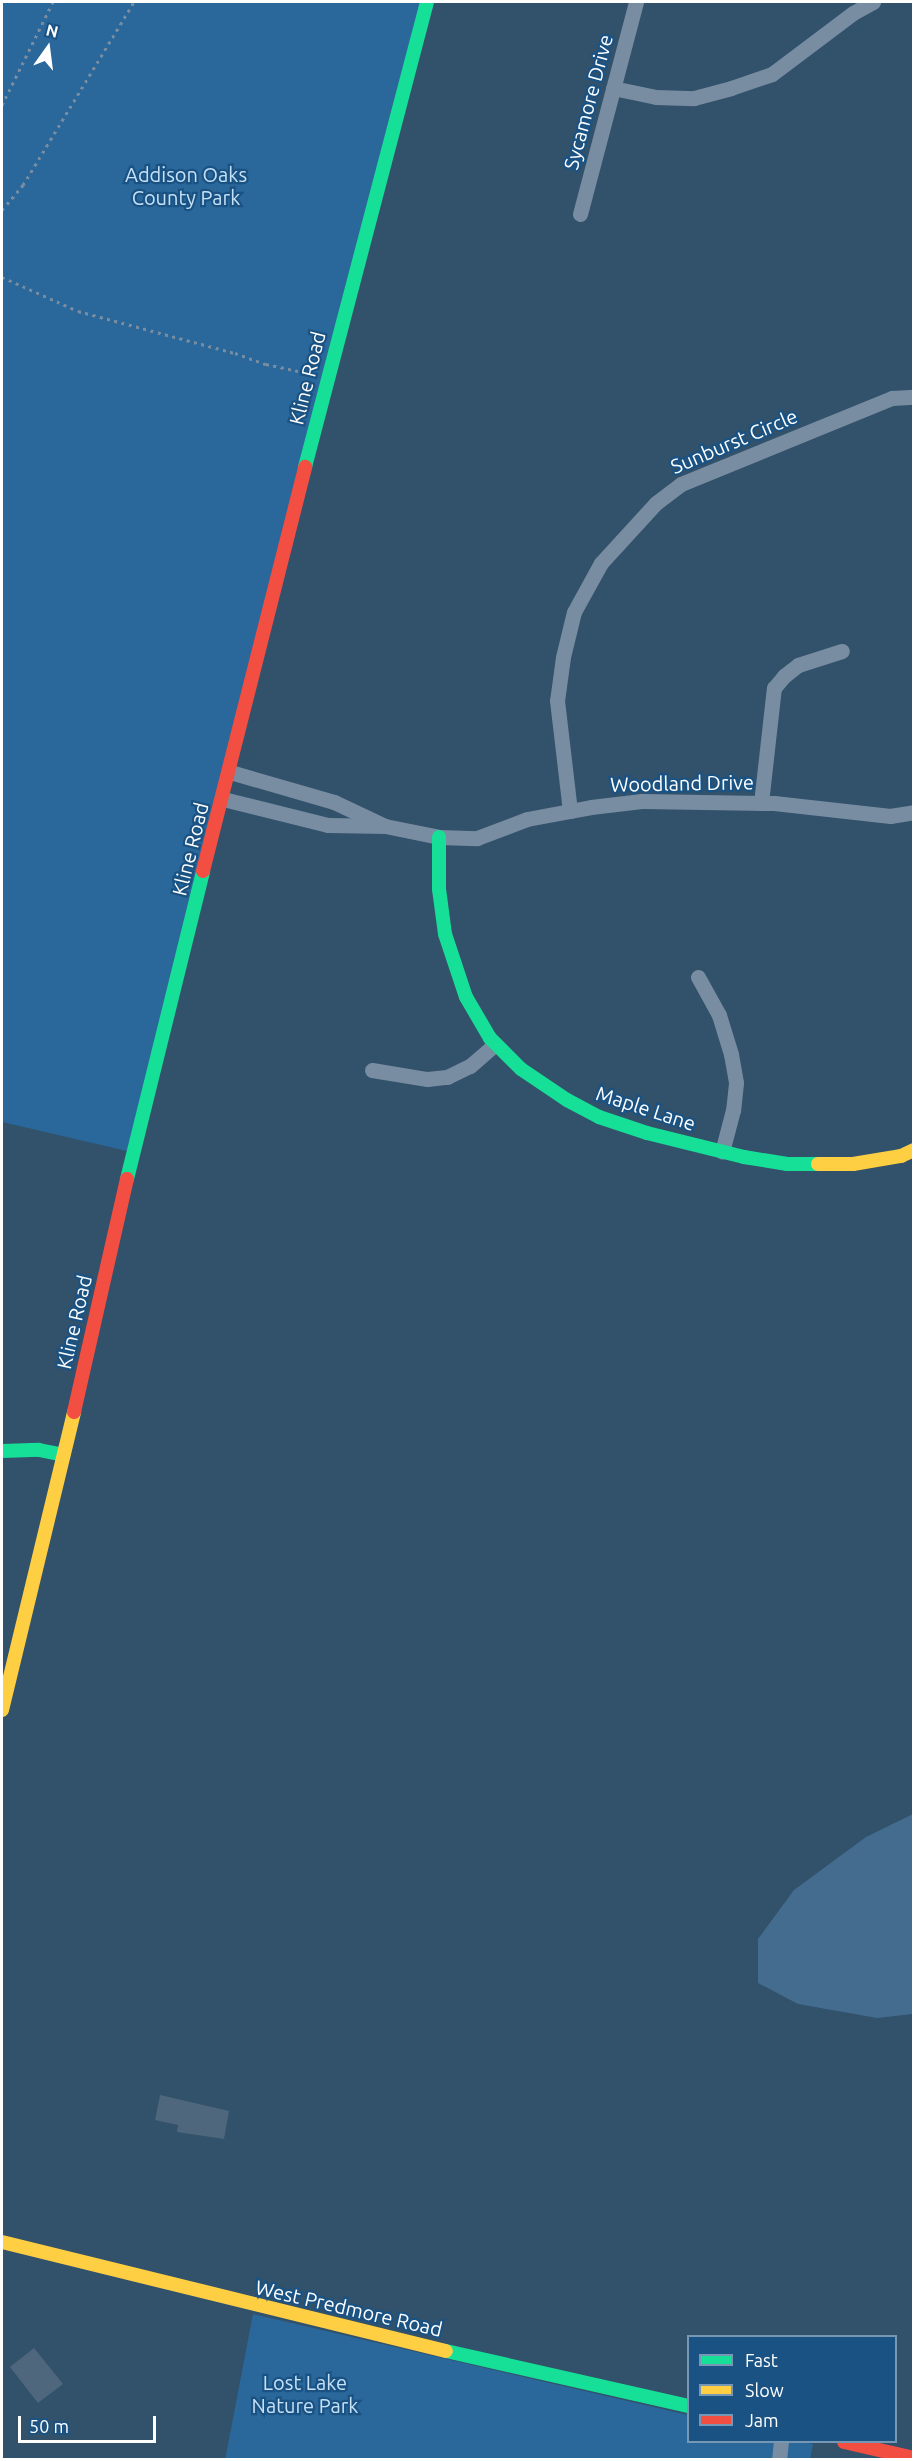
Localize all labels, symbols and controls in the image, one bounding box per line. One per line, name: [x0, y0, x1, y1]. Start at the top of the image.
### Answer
north arrow: [18, 18, 78, 78]
text: N: [44, 20, 60, 41]
street label: Sycamore Drive: [558, 32, 618, 172]
park label: Addison Oaks County Park: [125, 163, 247, 210]
street label: Kline Road: [284, 329, 330, 427]
street label: Sunburst Circle: [667, 404, 801, 478]
street label: Woodland Drive: [610, 770, 754, 796]
street label: Kline Road: [167, 800, 213, 898]
street label: Maple Lane: [593, 1081, 699, 1135]
street label: Kline Road: [52, 1273, 96, 1371]
street label: West Predmore Road: [253, 2275, 445, 2341]
legend: [687, 2335, 897, 2443]
text: Fast: [745, 2350, 778, 2370]
park label: Lost Lake Nature Park: [252, 2370, 358, 2417]
text: Slow: [745, 2380, 784, 2400]
scale bar: [21, 2404, 159, 2442]
text: Jam: [745, 2410, 779, 2430]
text: 50 m: [29, 2416, 69, 2436]

